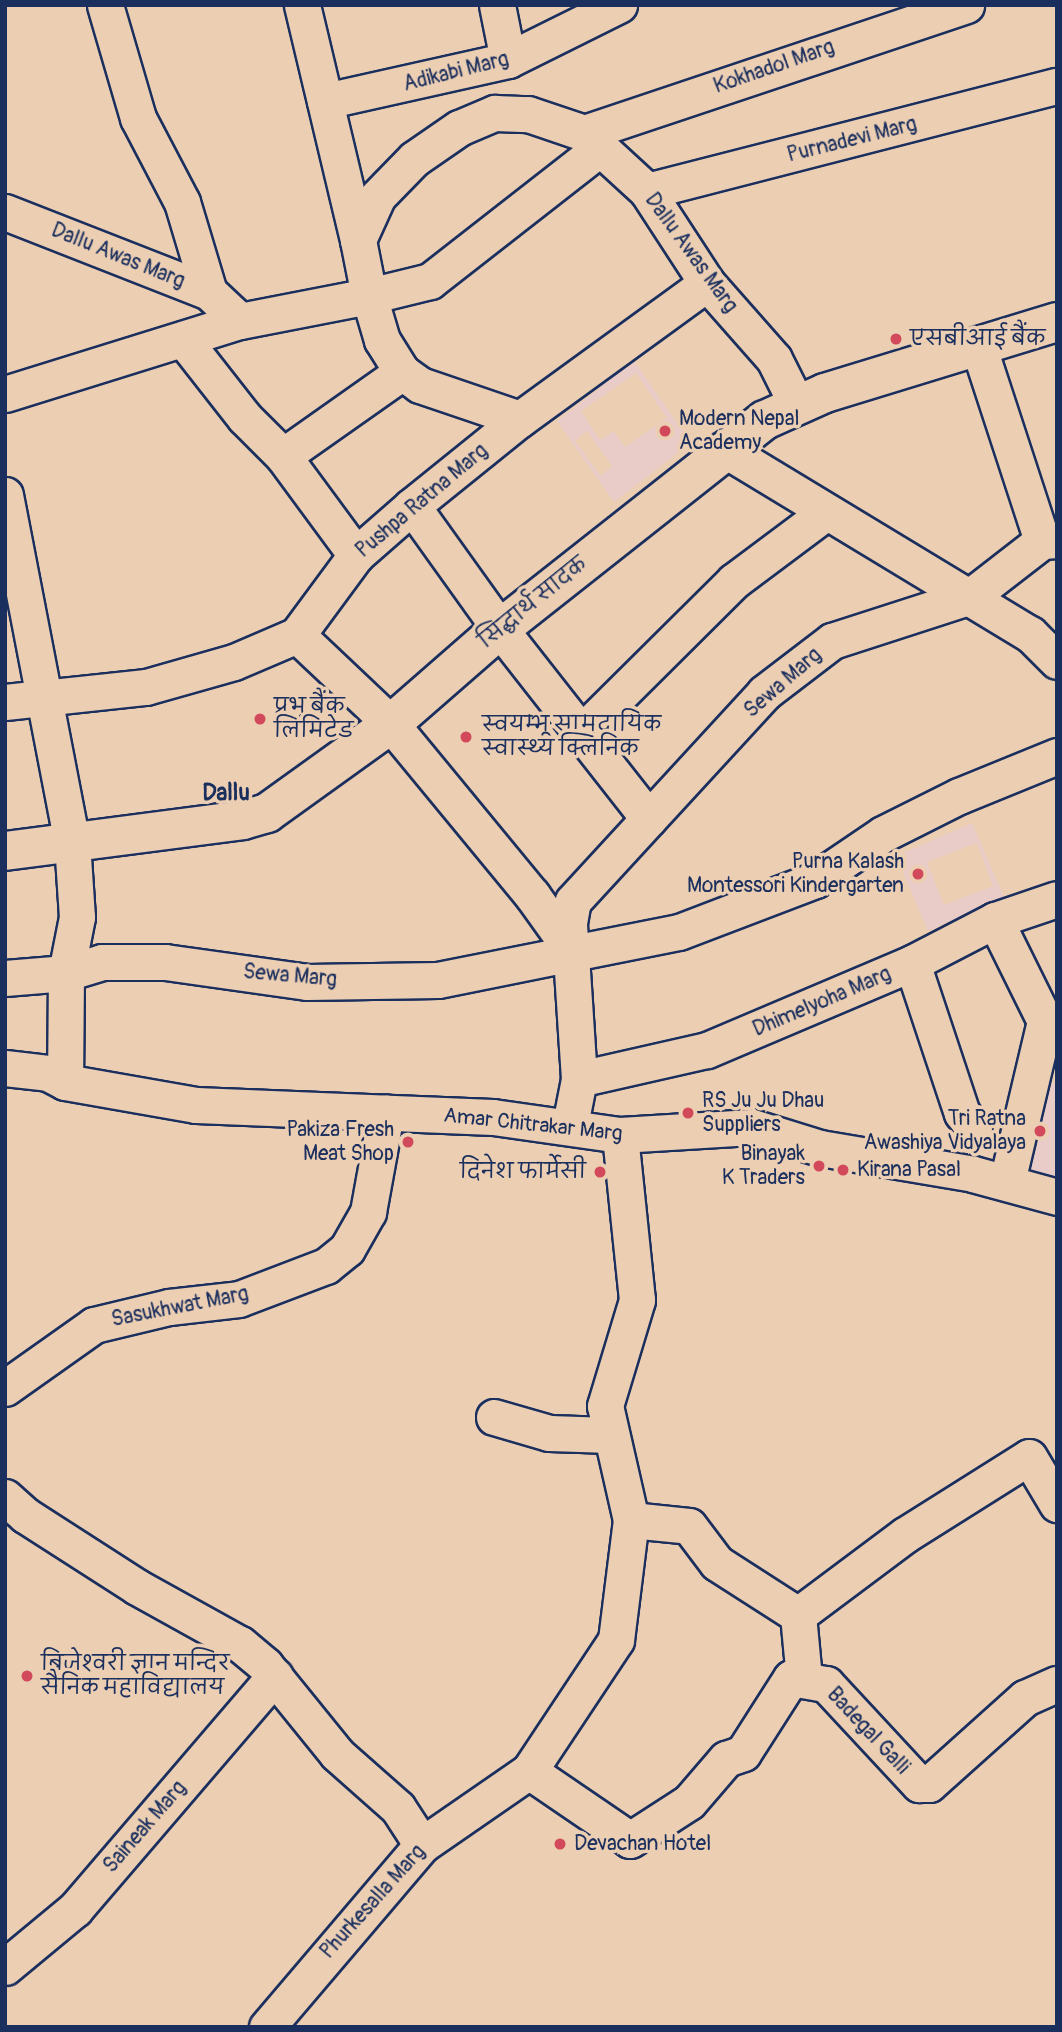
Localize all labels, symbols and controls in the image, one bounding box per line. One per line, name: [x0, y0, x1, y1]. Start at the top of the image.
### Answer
street label: Kokhadol Marg: [710, 35, 838, 99]
street label: Adikabi Marg: [401, 47, 511, 97]
street label: Purnadevi Marg: [785, 112, 919, 168]
street label: Dallu Awas Marg: [639, 188, 743, 318]
street label: Dallu Awas Marg: [48, 218, 188, 294]
place label: एसबीआई बैंक: [910, 326, 1045, 352]
marker: एसबीआई बैंक: [888, 331, 904, 347]
place label: Modern Nepal Academy: [679, 406, 799, 456]
marker: Modern Nepal Academy: [657, 423, 673, 439]
street label: Pushpa Ratna Marg: [351, 438, 493, 564]
street label: सिद्धार्थ सादक: [474, 552, 592, 654]
street label: Sewa Marg: [739, 643, 827, 723]
place label: प्रभु बैंक लिमिटेड: [274, 694, 354, 744]
marker: प्रभु बैंक लिमिटेड: [252, 711, 268, 727]
place label: स्वयम्भू सामुदायिक स्वास्थ्य क्लिनिक: [482, 712, 661, 762]
marker: स्वयम्भू सामुदायिक स्वास्थ्य क्लिनिक: [456, 727, 476, 747]
district label: Dallu: [202, 779, 250, 807]
place label: Purna Kalash Montessori Kindergarten: [687, 849, 904, 899]
marker: Purna Kalash Montessori Kindergarten: [910, 866, 926, 882]
street label: Sewa Marg: [242, 959, 338, 993]
street label: Dhimelyoha Marg: [749, 962, 895, 1042]
place label: RS Ju Ju Dhau Suppliers: [702, 1088, 824, 1138]
street label: Amar Chitrakar Marg: [442, 1103, 624, 1147]
marker: RS Ju Ju Dhau Suppliers: [680, 1105, 696, 1121]
place label: Tri Ratna Awashiya Vidyalaya: [864, 1106, 1026, 1156]
place label: Pakiza Fresh Meat Shop: [286, 1117, 394, 1167]
marker: Tri Ratna Awashiya Vidyalaya: [1032, 1123, 1048, 1139]
marker: Pakiza Fresh Meat Shop: [400, 1134, 416, 1150]
place label: Binayak K Traders: [722, 1141, 805, 1191]
place label: Kirana Pasal: [857, 1157, 961, 1183]
marker: Binayak K Traders: [811, 1158, 827, 1174]
place label: दिनेश फार्मेसी: [460, 1159, 586, 1185]
marker: Kirana Pasal: [835, 1162, 851, 1178]
marker: दिनेश फार्मेसी: [592, 1164, 608, 1180]
street label: Sasukhwat Marg: [109, 1281, 251, 1333]
place label: बिजेश्वरी ज्ञान मन्दिर सैनिक महाविद्यालय: [41, 1651, 229, 1701]
marker: बिजेश्वरी ज्ञान मन्दिर सैनिक महाविद्यालय: [19, 1668, 35, 1684]
street label: Badegal Galli: [821, 1682, 915, 1780]
street label: Saineak Marg: [98, 1776, 192, 1878]
place label: Devachan Hotel: [574, 1831, 711, 1857]
marker: Devachan Hotel: [552, 1836, 568, 1852]
street label: Phurkesalla Marg: [315, 1840, 431, 1964]

